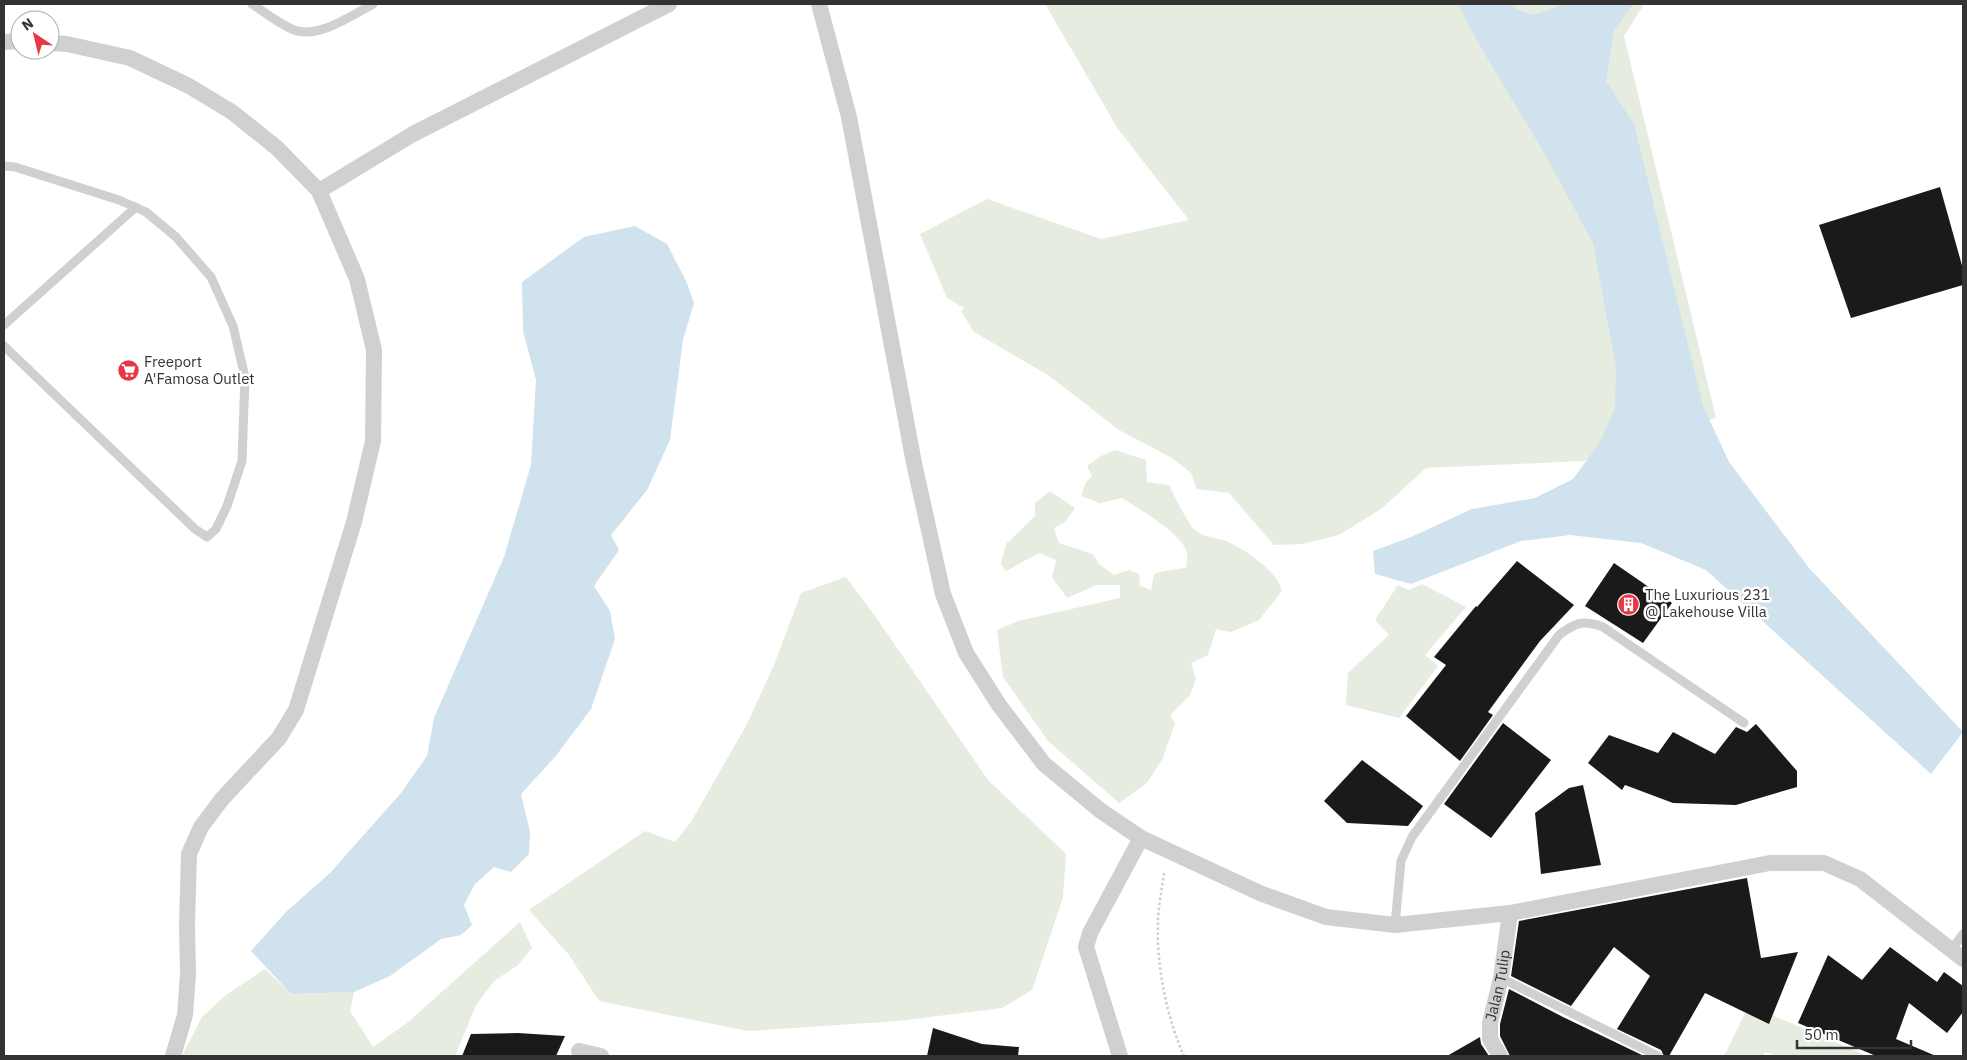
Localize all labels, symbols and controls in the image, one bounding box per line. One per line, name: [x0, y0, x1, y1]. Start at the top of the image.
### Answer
north arrow: [10, 10, 60, 60]
text: N: [18, 14, 37, 35]
place label: Freeport A'Famosa Outlet: [144, 352, 255, 388]
supermarket icon: Freeport A'Famosa Outlet: [116, 359, 140, 383]
place label: The Luxurious 231 @ Lakehouse Villa: [1645, 585, 1770, 621]
building icon: The Luxurious 231 @ Lakehouse Villa: [1617, 592, 1641, 616]
street label: Jalan Tulip: [1481, 949, 1514, 1023]
scale bar: [1797, 1018, 1911, 1050]
text: 50 m: [1804, 1025, 1839, 1044]

